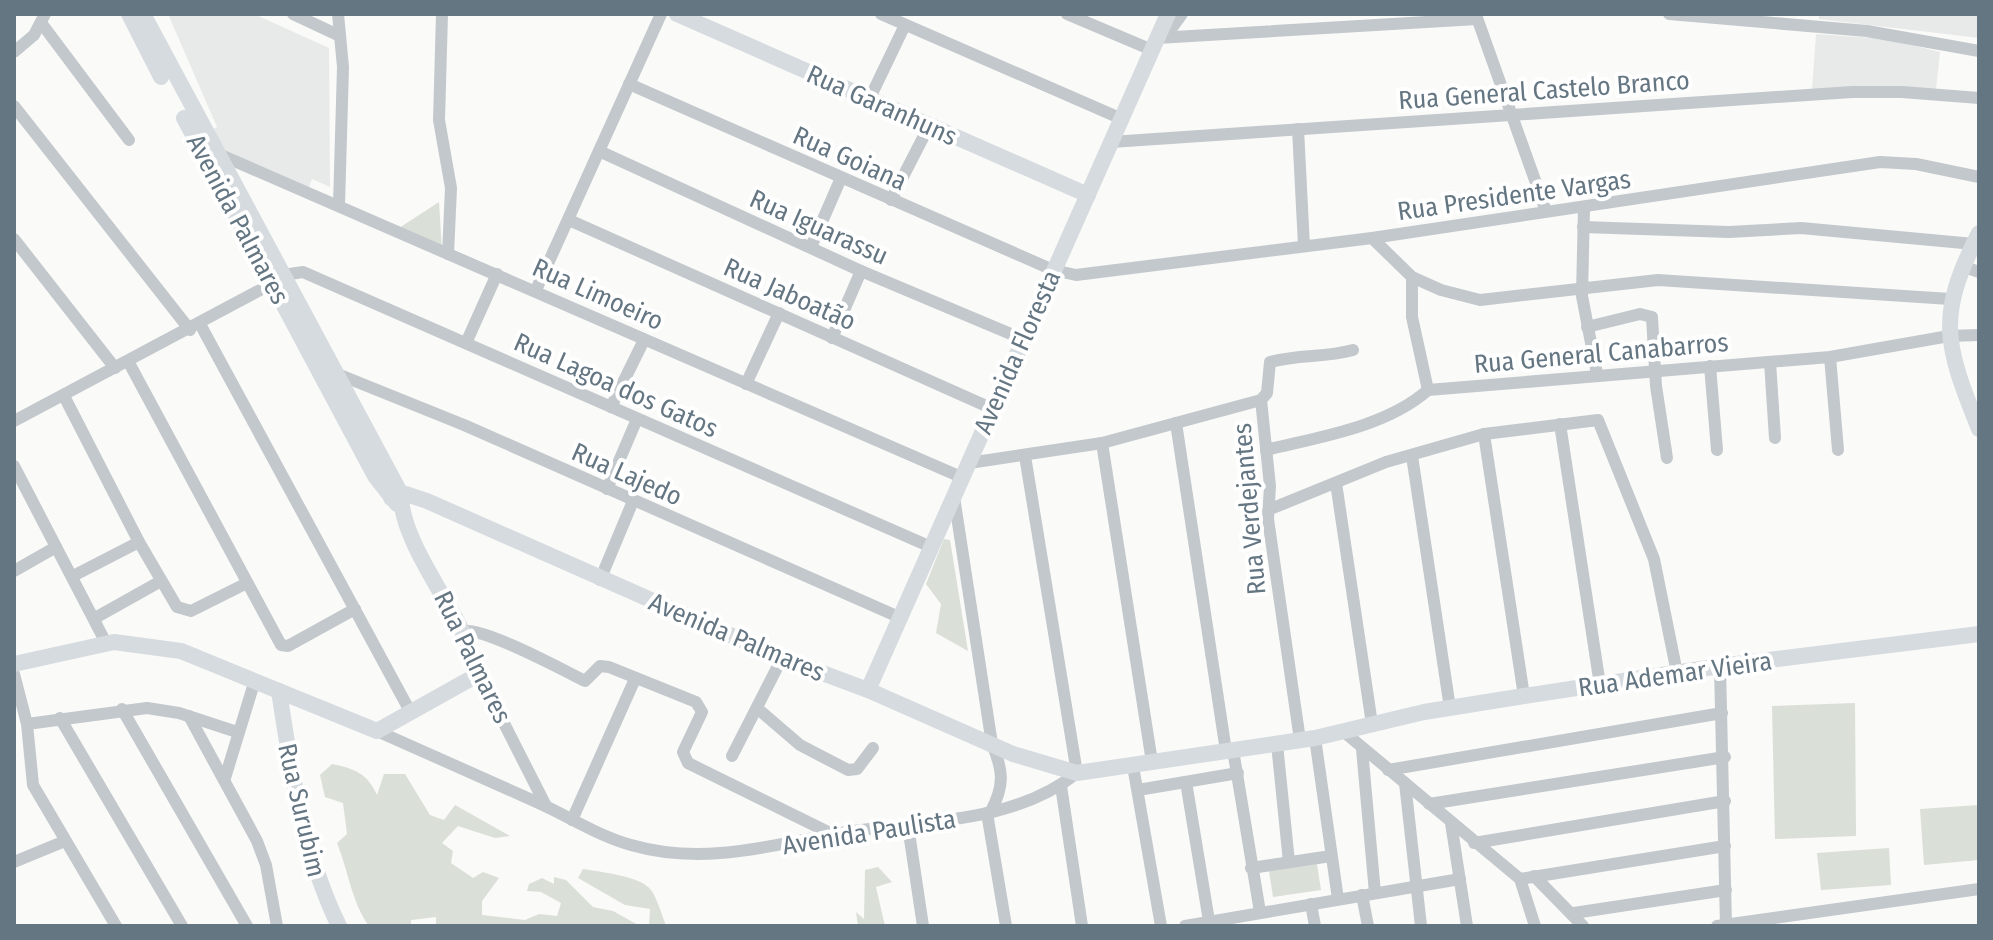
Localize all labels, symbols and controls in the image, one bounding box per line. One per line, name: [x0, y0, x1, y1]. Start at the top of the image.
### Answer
street label: Rua Garanhuns: [802, 59, 962, 152]
street label: Rua General Castelo Branco: [1397, 65, 1691, 116]
street label: Rua Goiana: [788, 120, 911, 197]
street label: Avenida Palmares: [180, 129, 295, 309]
street label: Rua Presidente Vargas: [1395, 164, 1633, 227]
street label: Rua Iguarassu: [745, 183, 893, 272]
street label: Rua Limoeiro: [528, 252, 668, 337]
street label: Rua Jaboatão: [719, 252, 861, 337]
street label: Avenida Floresta: [968, 266, 1067, 439]
street label: Rua Lagoa dos Gatos: [509, 327, 723, 444]
street label: Rua General Canabarros: [1473, 327, 1730, 380]
street label: Rua Verdejantes: [1227, 422, 1272, 596]
street label: Rua Lajedo: [567, 436, 687, 513]
street label: Rua Palmares: [427, 586, 518, 728]
street label: Avenida Palmares: [644, 587, 829, 688]
street label: Rua Ademar Vieira: [1576, 646, 1774, 703]
street label: Rua Surubim: [271, 740, 332, 880]
street label: Avenida Paulista: [780, 803, 958, 862]

